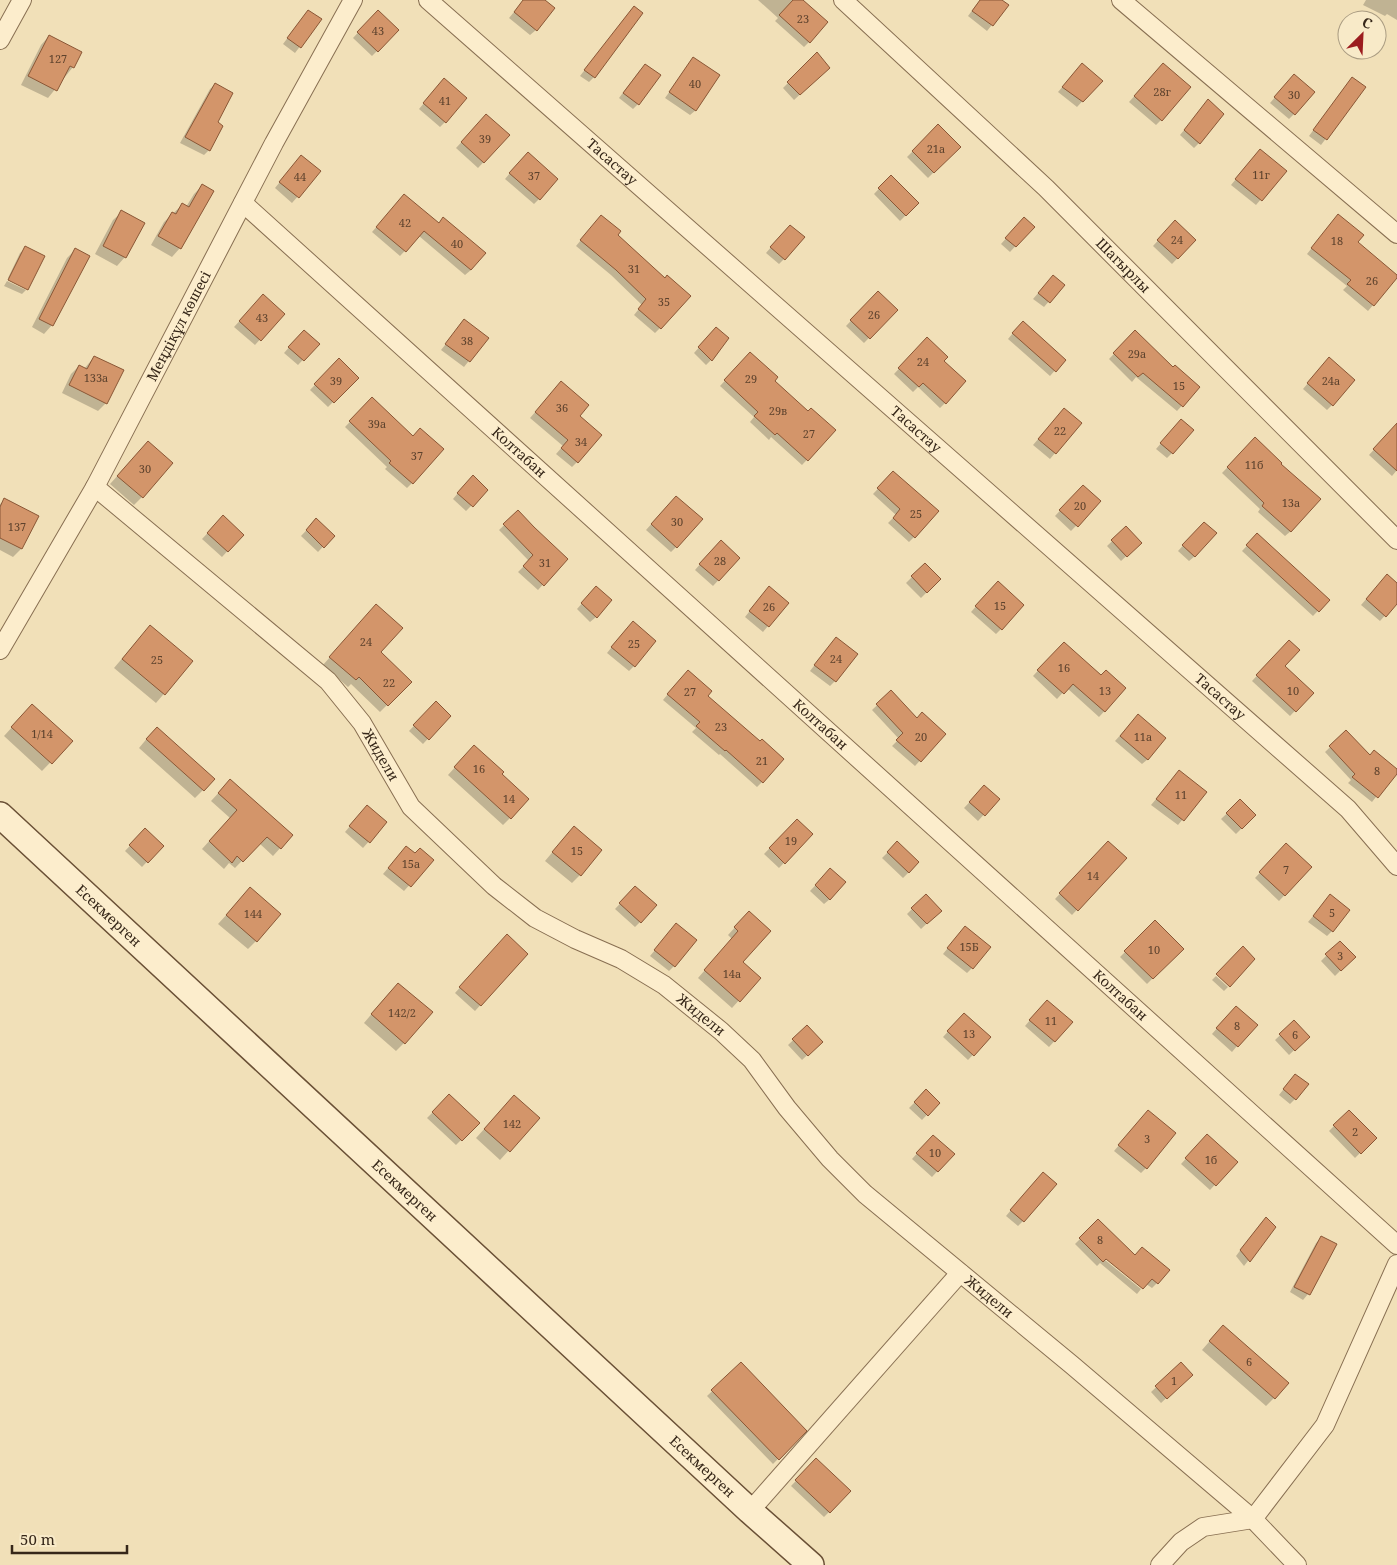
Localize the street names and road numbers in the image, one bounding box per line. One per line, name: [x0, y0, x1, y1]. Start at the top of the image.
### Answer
street label: Тасастау: [583, 134, 642, 189]
street label: Шагырлы: [1092, 234, 1155, 297]
street label: Меңдіқұл көшесі: [142, 267, 215, 384]
street label: Тасастау: [887, 401, 946, 456]
street label: Колтабан: [488, 422, 551, 482]
street label: Тасастау: [1191, 669, 1250, 724]
street label: Колтабан: [789, 694, 852, 754]
street label: Жидели: [358, 724, 404, 784]
street label: Eсекмерген: [72, 880, 146, 950]
street label: Колтабан: [1089, 965, 1152, 1024]
street label: Жидели: [672, 988, 729, 1040]
street label: Eсекмерген: [368, 1155, 442, 1225]
street label: Жидели: [961, 1270, 1018, 1322]
street label: Eсекмерген: [666, 1431, 739, 1501]

